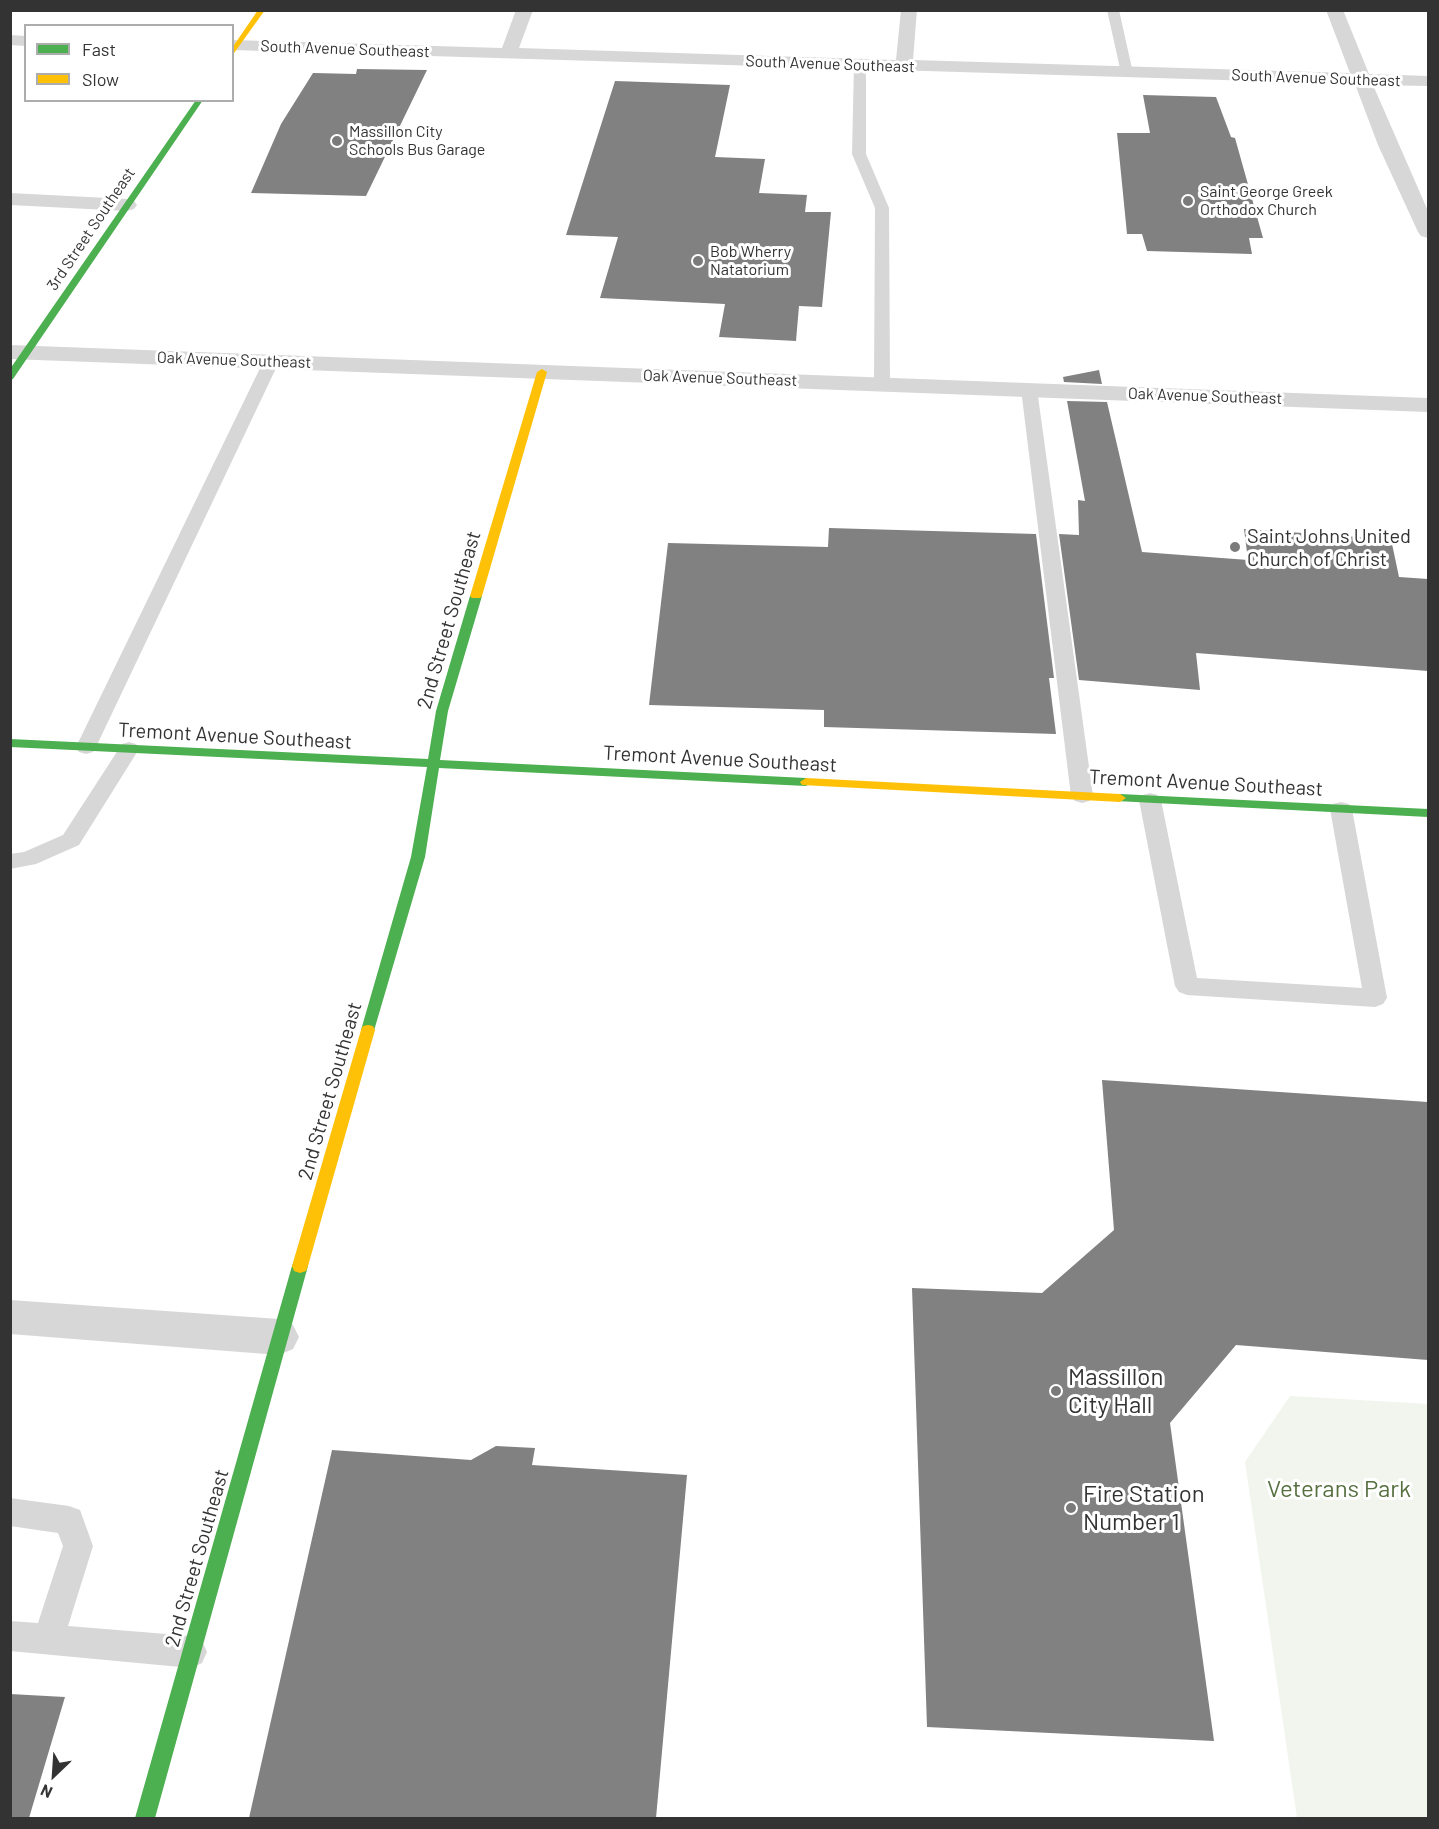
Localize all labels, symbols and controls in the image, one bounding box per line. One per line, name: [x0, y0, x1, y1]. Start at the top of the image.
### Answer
legend: [24, 24, 234, 102]
street label: South Avenue Southeast: [260, 36, 430, 62]
text: Fast: [82, 38, 116, 60]
street label: South Avenue Southeast: [745, 51, 915, 77]
street label: South Avenue Southeast: [1231, 65, 1401, 91]
text: Slow: [82, 68, 119, 90]
place label: Massillon City Schools Bus Garage: [349, 122, 485, 160]
marker: Massillon City Schools Bus Garage: [330, 134, 344, 148]
street label: 3rd Street Southeast: [43, 164, 139, 294]
place label: Saint George Greek Orthodox Church: [1200, 182, 1333, 220]
marker: Saint George Greek Orthodox Church: [1181, 194, 1195, 208]
place label: Bob Wherry Natatorium: [710, 242, 791, 280]
marker: Bob Wherry Natatorium: [691, 254, 705, 268]
street label: Oak Avenue Southeast: [157, 348, 311, 372]
street label: Oak Avenue Southeast: [643, 366, 797, 390]
street label: Oak Avenue Southeast: [1128, 384, 1282, 408]
place label: Saint Johns United Church of Christ: [1247, 524, 1411, 571]
street label: 2nd Street Southeast: [412, 528, 486, 712]
marker: Saint Johns United Church of Christ: [1228, 540, 1242, 554]
street label: Tremont Avenue Southeast: [118, 718, 352, 754]
street label: Tremont Avenue Southeast: [603, 741, 837, 777]
street label: Tremont Avenue Southeast: [1089, 765, 1323, 801]
street label: 2nd Street Southeast: [293, 999, 367, 1183]
place label: Massillon City Hall: [1068, 1363, 1163, 1419]
marker: Massillon City Hall: [1049, 1384, 1063, 1398]
street label: 2nd Street Southeast: [160, 1466, 234, 1650]
park label: Veterans Park: [1267, 1475, 1411, 1503]
place label: Fire Station Number 1: [1083, 1480, 1205, 1536]
marker: Fire Station Number 1: [1064, 1501, 1078, 1515]
north arrow: [24, 1745, 84, 1805]
text: N: [37, 1781, 55, 1803]

